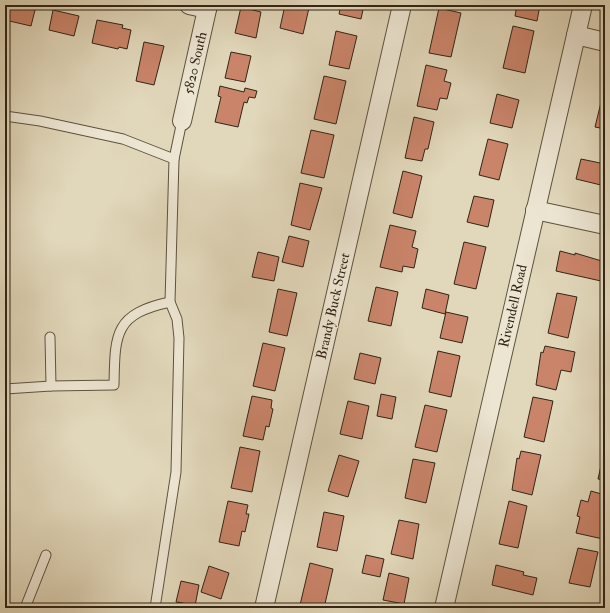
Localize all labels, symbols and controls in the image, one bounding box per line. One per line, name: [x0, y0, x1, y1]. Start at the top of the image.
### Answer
street label: 5820 South: [180, 29, 211, 96]
street label: Brandy Buck Street: [312, 251, 355, 361]
street label: Rivendell Road: [495, 263, 531, 349]

